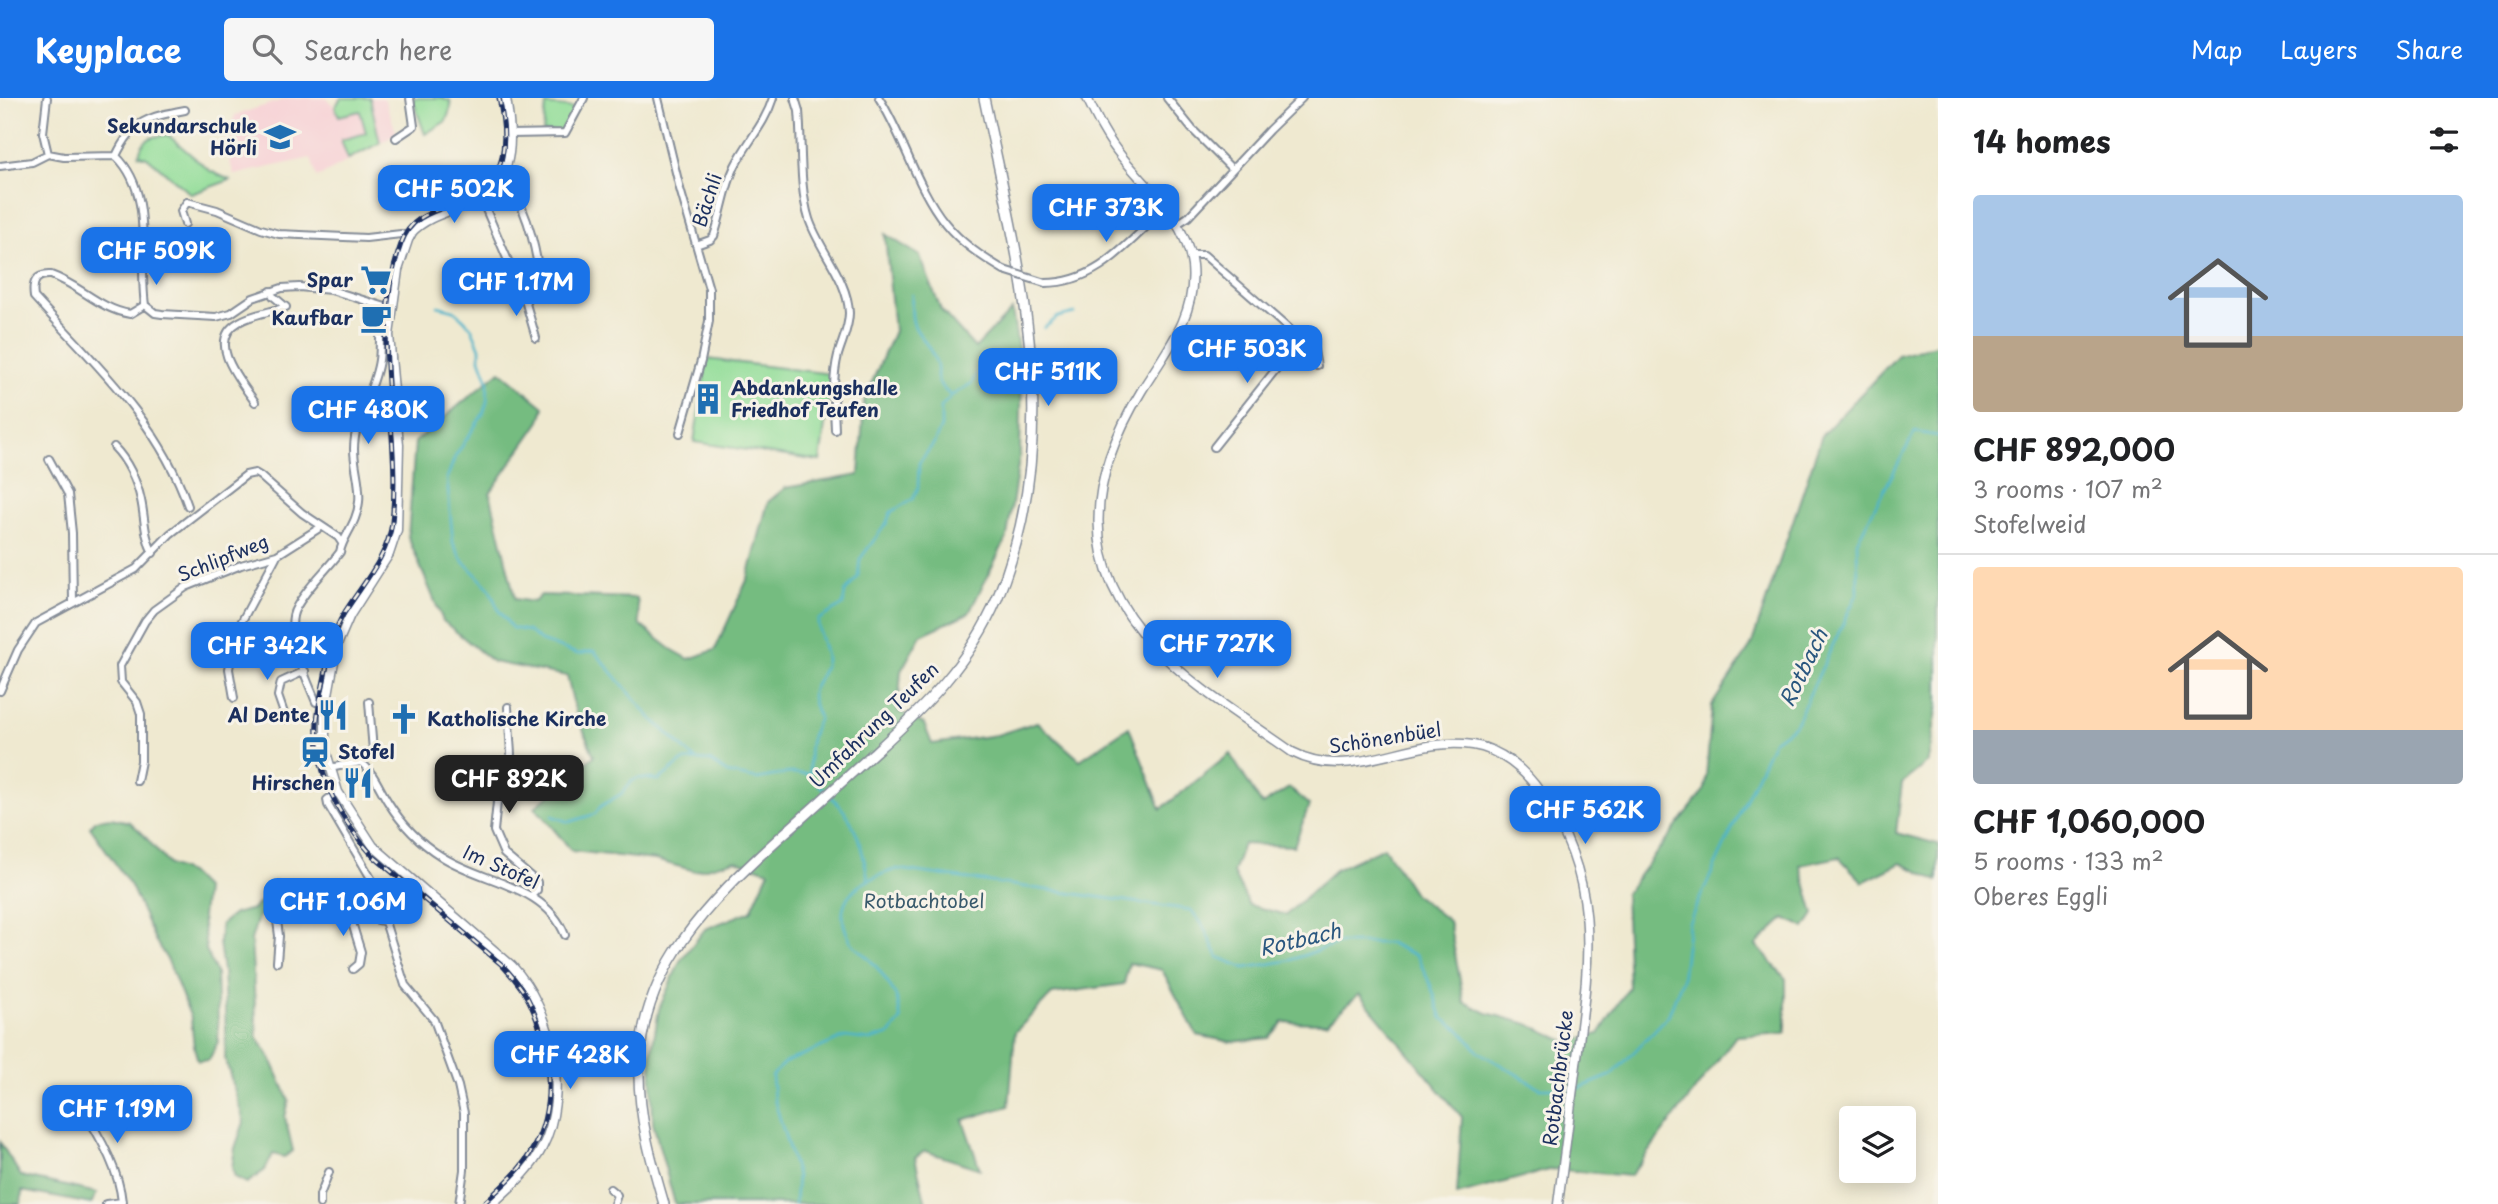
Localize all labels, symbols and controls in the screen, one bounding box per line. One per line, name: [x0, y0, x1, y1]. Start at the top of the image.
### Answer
search box: [224, 18, 714, 81]
text: Keyplace: [35, 24, 182, 74]
icon: search: [248, 30, 286, 68]
text: Search here: [304, 30, 452, 69]
text: Map: [2191, 31, 2242, 67]
text: Layers: [2280, 31, 2357, 67]
text: Share: [2395, 31, 2463, 67]
place label: Sekundarschule Hörli: [107, 111, 257, 161]
text: 14 homes: [1973, 118, 2111, 163]
school or university icon: Sekundarschule Hörli: [263, 120, 297, 154]
icon: filters: [2425, 121, 2463, 159]
pin: CHF 502K: [382, 166, 526, 225]
street label: Bächli: [684, 169, 728, 230]
text: CHF 502K: [394, 170, 514, 205]
pin: CHF 373K: [1034, 184, 1178, 244]
text: CHF 373K: [1048, 189, 1164, 224]
pin: CHF 509K: [84, 228, 228, 287]
text: CHF 509K: [97, 232, 215, 267]
icon: home: [2155, 240, 2281, 366]
pin: CHF 1.17M: [436, 258, 596, 318]
supermarket icon: Spar: [359, 263, 393, 297]
text: CHF 1.17M: [458, 263, 574, 298]
place label: Spar: [307, 265, 353, 293]
cafe icon: Kaufbar: [359, 301, 393, 335]
place label: Kaufbar: [272, 303, 353, 331]
pin: CHF 503K: [1175, 326, 1319, 385]
text: CHF 503K: [1187, 330, 1307, 365]
pin: CHF 511K: [976, 348, 1120, 408]
text: CHF 511K: [994, 353, 1102, 388]
place label: Abdankungshalle Friedhof Teufen: [731, 373, 898, 423]
building icon: Abdankungshalle Friedhof Teufen: [691, 382, 725, 416]
pin: CHF 480K: [296, 386, 440, 446]
text: CHF 480K: [308, 391, 428, 426]
text: CHF 892,000: [1973, 426, 2175, 471]
text: 3 rooms · 107 m²: [1973, 471, 2163, 506]
text: Stofelweid: [1973, 506, 2087, 541]
street label: Schlipfweg: [173, 526, 272, 588]
icon: home: [2155, 612, 2281, 738]
pin: CHF 727K: [1145, 620, 1289, 680]
pin: CHF 342K: [195, 622, 339, 682]
water label: Rotbach: [1770, 622, 1835, 711]
text: CHF 727K: [1159, 625, 1275, 660]
text: CHF 342K: [207, 627, 327, 662]
street label: Umfahrung Teufen: [802, 655, 944, 793]
restaurant icon: Al Dente: [316, 698, 350, 732]
place label: Al Dente: [227, 700, 310, 728]
church icon: Katholische Kirche: [387, 702, 421, 736]
place label: Katholische Kirche: [427, 704, 606, 732]
street label: Schönenbüel: [1327, 714, 1443, 760]
station icon: Stofel: [298, 735, 332, 769]
place label: Stofel: [338, 737, 395, 765]
pin: CHF 892K: [437, 756, 581, 815]
text: CHF 892K: [451, 760, 567, 795]
restaurant icon: Hirschen: [341, 766, 375, 800]
place label: Hirschen: [252, 768, 335, 796]
pin: CHF 562K: [1513, 786, 1657, 846]
text: CHF 562K: [1526, 791, 1644, 826]
text: CHF 1,060,000: [1973, 798, 2205, 843]
street label: Im Stofel: [459, 837, 544, 895]
text: 5 rooms · 133 m²: [1973, 843, 2164, 878]
pin: CHF 1.06M: [263, 878, 423, 938]
text: Oberes Eggli: [1973, 878, 2108, 913]
text: CHF 1.06M: [279, 883, 407, 918]
park label: Rotbachtobel: [864, 886, 984, 914]
water label: Rotbach: [1256, 913, 1344, 963]
street label: Rotbachbrücke: [1535, 1008, 1579, 1148]
pin: CHF 428K: [498, 1032, 642, 1091]
text: CHF 428K: [510, 1036, 630, 1071]
pin: CHF 1.19M: [37, 1086, 197, 1145]
text: CHF 1.19M: [58, 1090, 176, 1125]
map controls: [1839, 1106, 1916, 1183]
button: layers: [1839, 1106, 1916, 1183]

